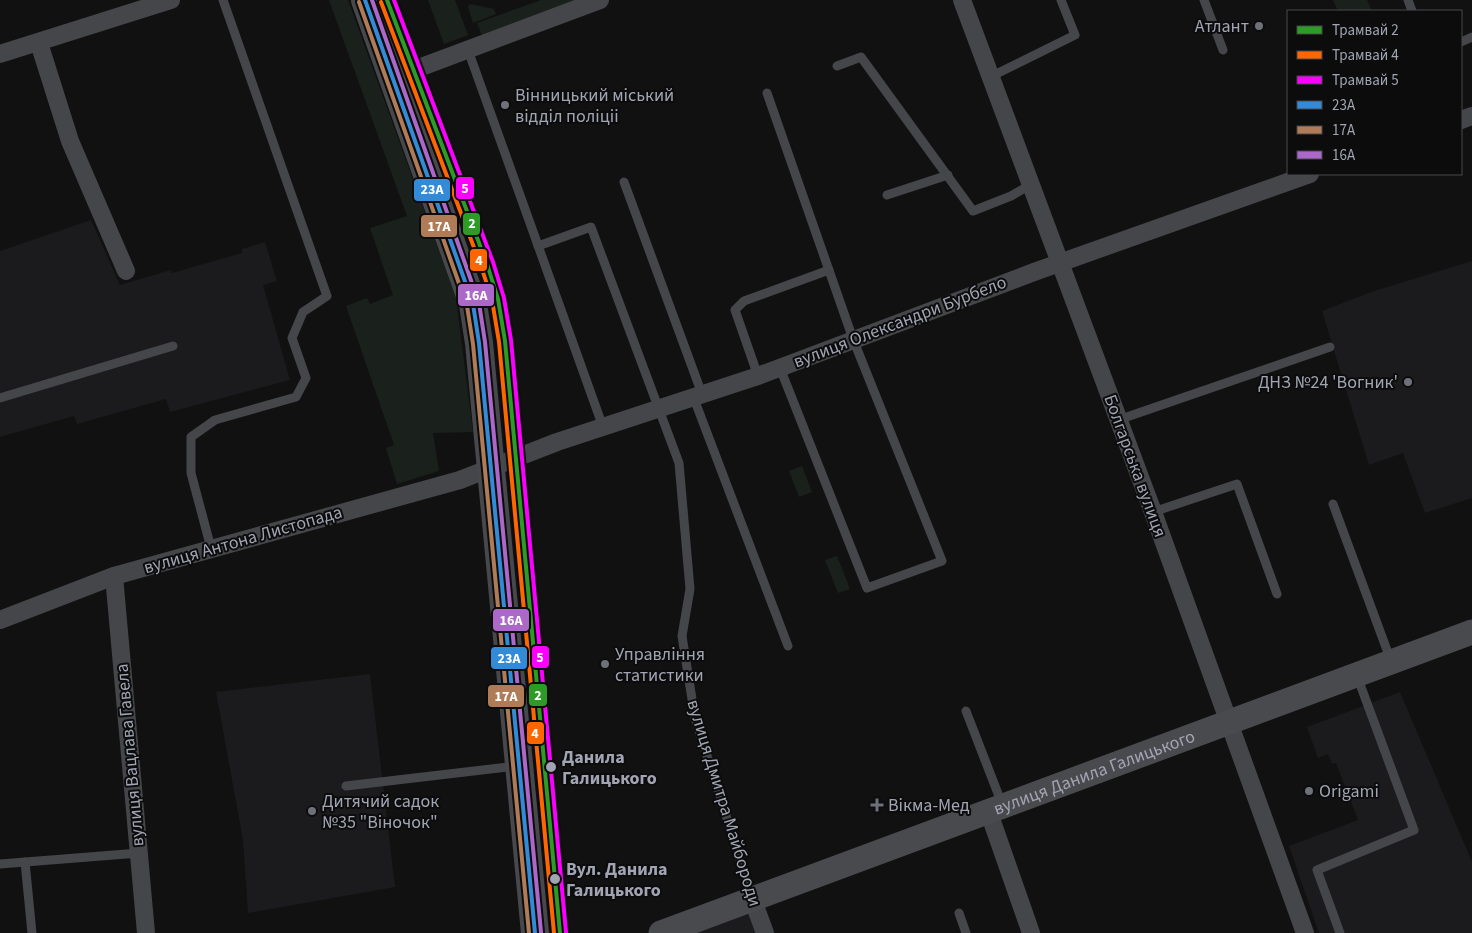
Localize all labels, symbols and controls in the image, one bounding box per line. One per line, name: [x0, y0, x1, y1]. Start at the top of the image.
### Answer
legend: [1287, 10, 1462, 175]
place label: Атлант: [1195, 14, 1249, 39]
marker: Атлант: [1253, 20, 1265, 32]
text: Трамвай 2: [1332, 20, 1399, 41]
text: Трамвай 4: [1332, 45, 1399, 66]
text: Трамвай 5: [1332, 70, 1399, 91]
place label: Вінницький міський відділ поліціі: [515, 83, 674, 129]
text: 23А: [1332, 95, 1356, 116]
marker: Вінницький міський відділ поліціі: [499, 99, 511, 111]
text: 17А: [1332, 120, 1356, 141]
text: 16А: [1332, 145, 1356, 166]
line badge: 5: [455, 176, 475, 200]
line badge: 23А: [413, 178, 451, 202]
text: 5: [461, 179, 469, 199]
text: 23А: [421, 180, 444, 200]
line badge: 2: [462, 212, 481, 236]
line badge: 17А: [420, 214, 458, 238]
text: 2: [468, 214, 476, 234]
text: 17А: [428, 217, 451, 237]
line badge: 4: [469, 248, 488, 272]
text: 4: [475, 251, 483, 271]
street label: вулиця Олександри Бурбело: [790, 270, 1010, 374]
line badge: 16А: [457, 283, 495, 307]
text: 16А: [465, 286, 488, 306]
place label: ДНЗ №24 'Вогник': [1258, 370, 1398, 395]
marker: ДНЗ №24 'Вогник': [1402, 376, 1414, 388]
street label: Болгарська вулиця: [1098, 391, 1172, 541]
street label: вулиця Антона Листопада: [141, 500, 345, 580]
line badge: 16А: [492, 608, 530, 632]
text: 16А: [500, 611, 523, 631]
place label: Управління статистики: [615, 642, 705, 688]
line badge: 5: [531, 645, 550, 669]
line badge: 23А: [490, 646, 528, 670]
text: 5: [536, 648, 544, 668]
text: 23А: [498, 649, 521, 669]
marker: Управління статистики: [599, 658, 611, 670]
street label: вулиця Вацлава Гавела: [110, 662, 150, 848]
line badge: 2: [528, 683, 548, 707]
line badge: 17А: [487, 684, 525, 708]
text: 2: [534, 686, 542, 706]
text: 17А: [495, 687, 518, 707]
street label: вулиця Дмитра Майбороди: [681, 696, 767, 910]
line badge: 4: [526, 721, 545, 745]
street label: вулиця Данила Галицького: [990, 723, 1198, 821]
text: 4: [531, 724, 539, 744]
place label: Данила Галицького: [562, 745, 657, 791]
marker: Данила Галицького: [544, 760, 558, 774]
place label: Origami: [1319, 779, 1379, 804]
marker: Origami: [1303, 785, 1315, 797]
place label: Дитячий садок №35 "Віночок": [322, 789, 439, 835]
place label: Вікма-Мед: [888, 793, 970, 818]
marker: Вікма-Мед: [870, 798, 884, 812]
marker: Дитячий садок №35 "Віночок": [306, 805, 318, 817]
place label: Вул. Данила Галицького: [566, 857, 668, 903]
marker: Вул. Данила Галицького: [548, 872, 562, 886]

